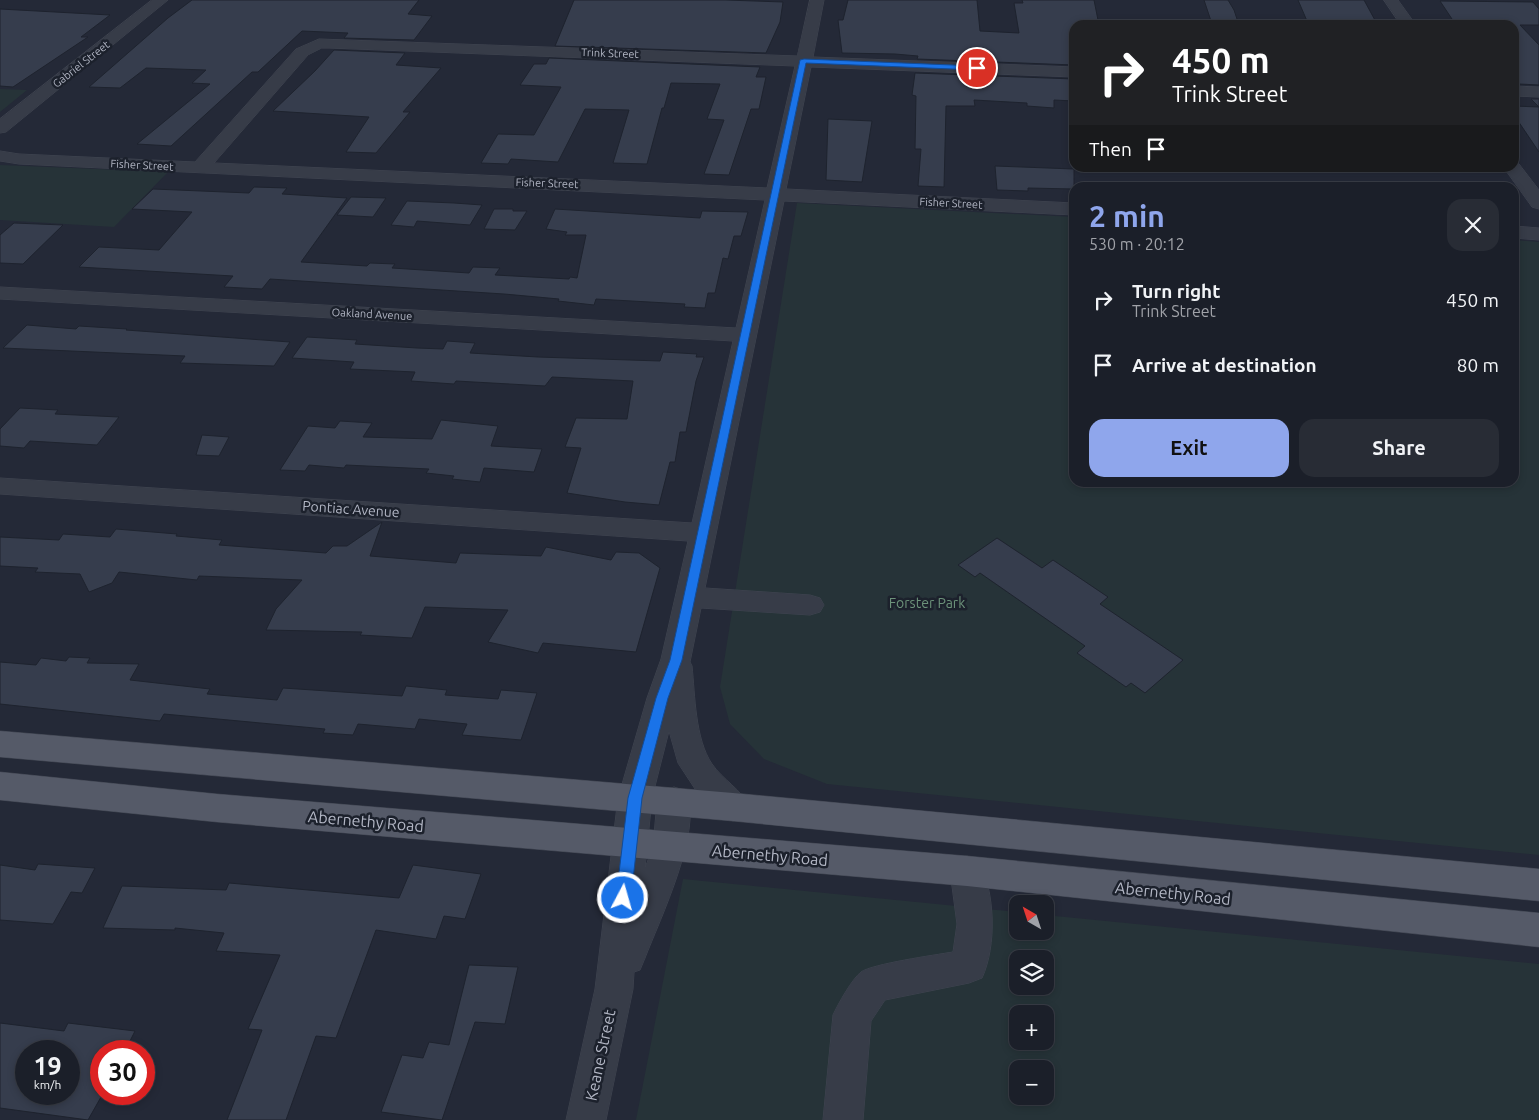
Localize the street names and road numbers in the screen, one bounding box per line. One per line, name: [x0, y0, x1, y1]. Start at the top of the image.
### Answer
street label: Gabriel Street: [50, 38, 112, 90]
street label: Trink Street: [581, 46, 640, 60]
street label: Fisher Street: [110, 157, 174, 173]
street label: Fisher Street: [515, 176, 579, 190]
street label: Fisher Street: [919, 195, 983, 211]
street label: Oakland Avenue: [331, 306, 413, 322]
street label: Pontiac Avenue: [302, 498, 400, 520]
street label: Abernethy Road: [307, 807, 425, 835]
street label: Abernethy Road: [711, 841, 829, 869]
street label: Abernethy Road: [1114, 878, 1232, 908]
street label: Keane Street: [582, 1007, 619, 1102]

